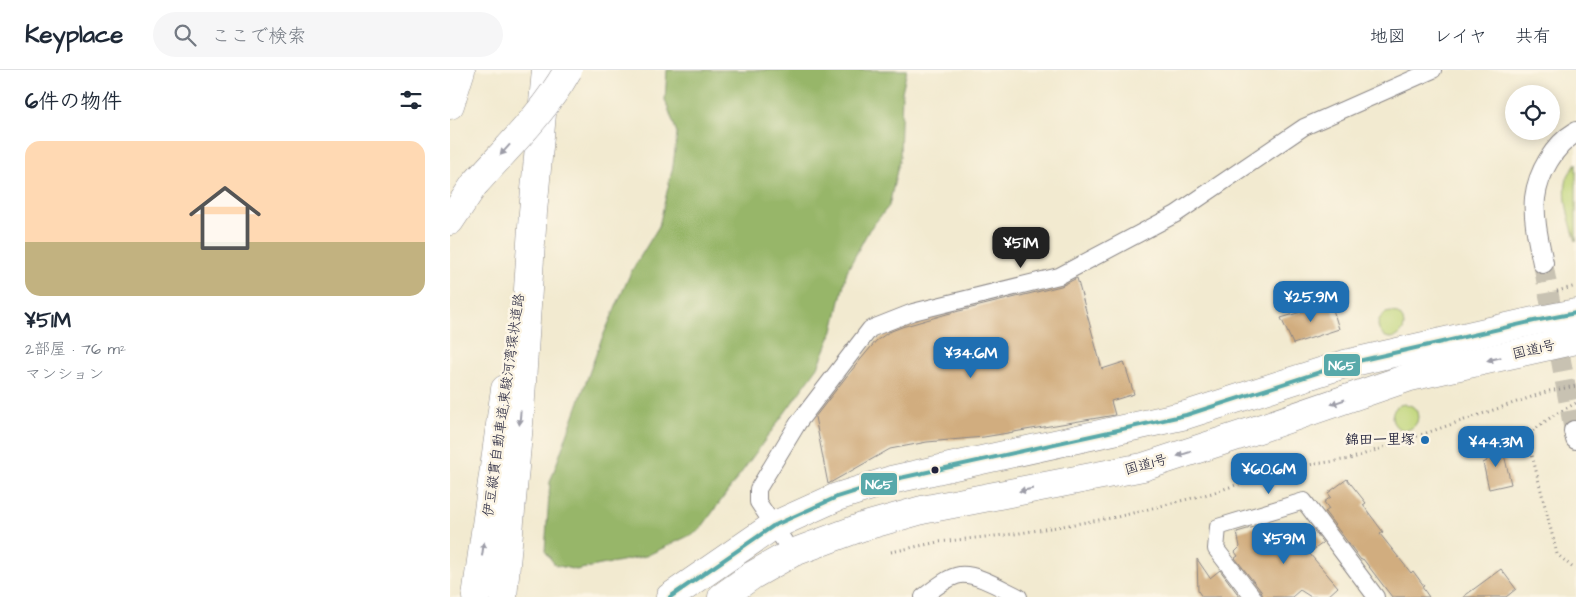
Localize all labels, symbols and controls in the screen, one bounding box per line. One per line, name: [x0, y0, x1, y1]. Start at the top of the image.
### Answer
search box: [153, 12, 503, 57]
text: Keyplace: [25, 18, 123, 52]
icon: search: [171, 21, 199, 49]
text: ここで検索: [211, 23, 306, 50]
text: 地図: [1370, 24, 1406, 49]
text: レイヤ: [1434, 24, 1487, 49]
text: 共有: [1515, 24, 1551, 49]
map controls: [1505, 85, 1560, 140]
button: locate: [1505, 85, 1560, 140]
icon: filters: [397, 86, 425, 114]
text: 6件の物件: [25, 87, 122, 116]
one-way arrow: [500, 143, 511, 156]
icon: home: [180, 173, 270, 263]
pin: ¥51M: [991, 226, 1051, 269]
text: ¥51M: [1003, 232, 1039, 254]
pin: ¥25.9M: [1270, 280, 1352, 323]
text: ¥25.9M: [1284, 286, 1338, 308]
street label: 伊豆縦貫自動車道;東駿河湾環状道路: [478, 292, 530, 518]
text: ¥51M: [25, 306, 71, 335]
street label: 国道1号: [1510, 335, 1558, 365]
pin: ¥34.6M: [930, 336, 1012, 379]
text: 2部屋 · 76 m²: [25, 338, 126, 360]
text: ¥34.6M: [944, 342, 998, 364]
line badge: N65: [1323, 353, 1361, 377]
one-way arrow: [1486, 355, 1502, 363]
text: N65: [1328, 356, 1357, 376]
text: マンション: [25, 363, 104, 385]
one-way arrow: [1330, 398, 1345, 406]
one-way arrow: [515, 410, 523, 426]
pin: ¥44.3M: [1455, 426, 1537, 468]
place label: 錦田一里塚: [1345, 430, 1415, 450]
text: ¥44.3M: [1469, 431, 1523, 453]
marker: 錦田一里塚: [1419, 434, 1431, 446]
street label: 国道1号: [1122, 450, 1170, 480]
one-way arrow: [1176, 450, 1191, 458]
pin: ¥60.6M: [1228, 452, 1310, 495]
text: ¥60.6M: [1242, 458, 1296, 480]
unlabelled marker: [930, 465, 940, 475]
line badge: N65: [860, 472, 898, 496]
text: N65: [865, 475, 894, 495]
one-way arrow: [1018, 486, 1033, 494]
pin: ¥59M: [1254, 522, 1314, 565]
text: ¥59M: [1263, 528, 1305, 550]
one-way arrow: [479, 540, 487, 556]

